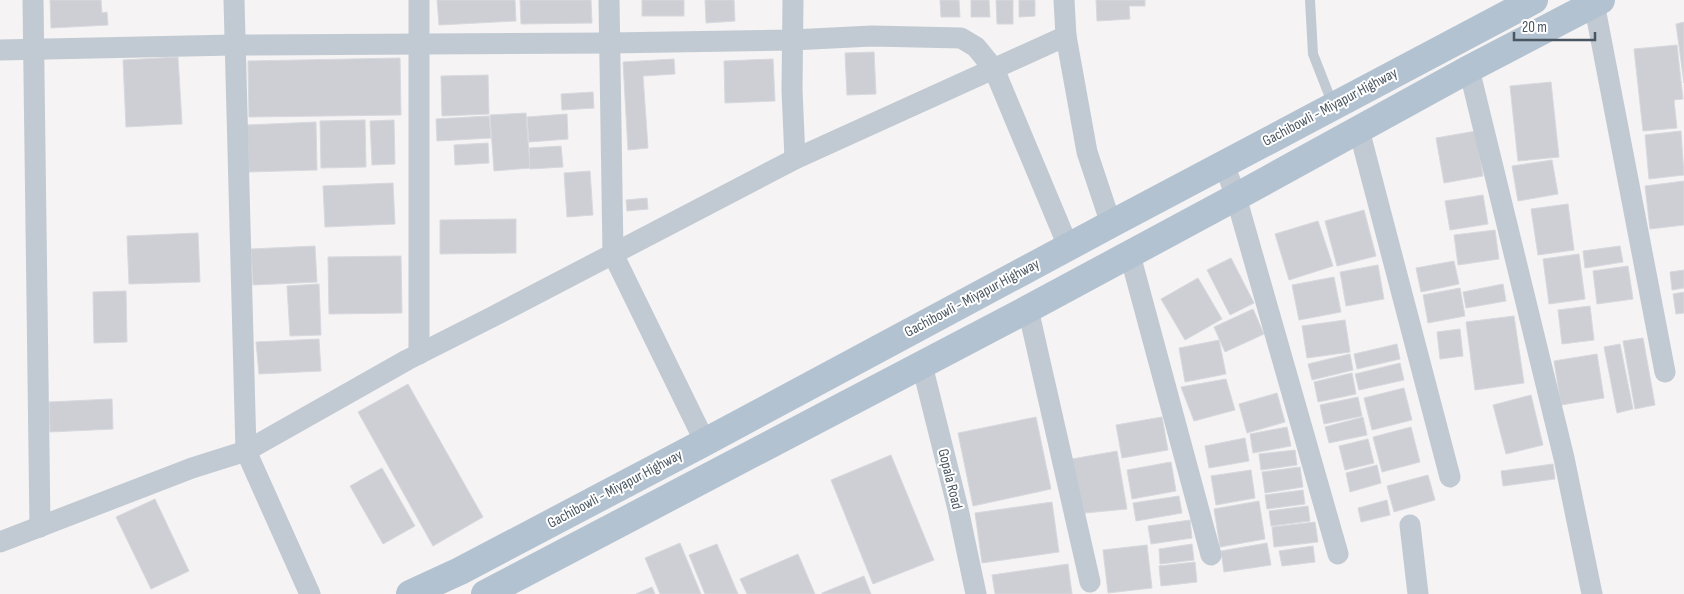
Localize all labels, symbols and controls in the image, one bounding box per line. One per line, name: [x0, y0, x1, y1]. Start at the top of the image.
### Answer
scale bar: [1514, 10, 1595, 42]
text: 20 m: [1522, 18, 1547, 37]
street label: Gachibowli - Miyapur Highway: [1259, 63, 1401, 151]
street label: Gachibowli - Miyapur Highway: [901, 254, 1043, 342]
street label: Gachibowli - Miyapur Highway: [544, 445, 686, 533]
street label: Gopala Road: [933, 447, 967, 511]

